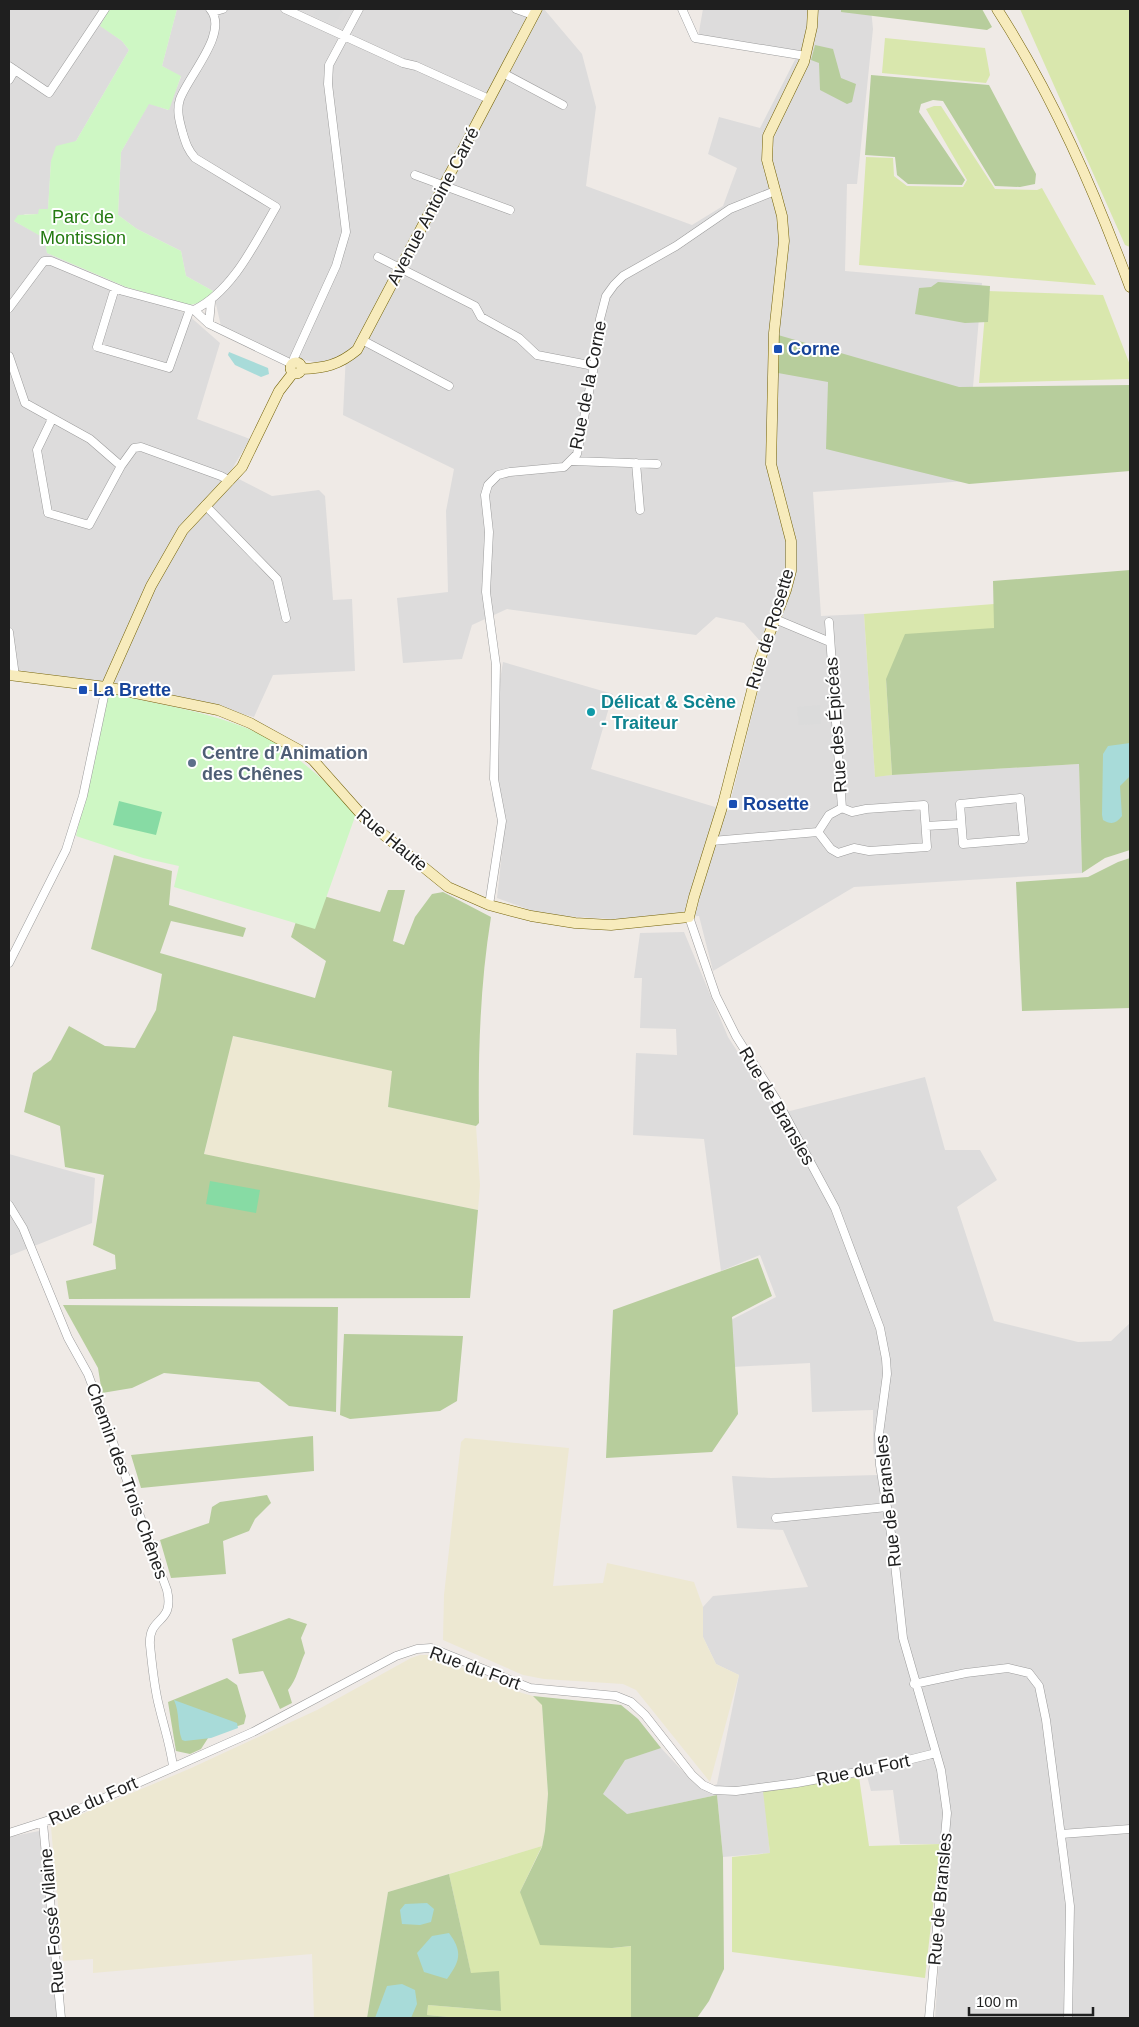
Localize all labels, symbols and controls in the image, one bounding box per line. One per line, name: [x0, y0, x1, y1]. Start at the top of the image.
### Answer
street label: Avenue Antoine Carré: [383, 124, 483, 288]
park label: Parc de Montission: [40, 207, 126, 248]
street label: Rue de la Corne: [566, 319, 610, 451]
place label: Corne: [788, 339, 840, 359]
marker: Corne: [772, 343, 784, 355]
street label: Rue de Rosette: [742, 566, 798, 692]
street label: Rue des Épicéas: [821, 656, 851, 794]
place label: La Brette: [93, 680, 171, 700]
marker: La Brette: [77, 684, 89, 696]
place label: Délicat & Scène - Traiteur: [601, 692, 736, 733]
marker: Délicat & Scène - Traiteur: [585, 706, 597, 718]
place label: Centre d’Animation des Chênes: [202, 743, 368, 784]
marker: Centre d’Animation des Chênes: [186, 757, 198, 769]
place label: Rosette: [743, 794, 809, 814]
marker: Rosette: [727, 798, 739, 810]
street label: Rue Haute: [353, 805, 431, 875]
street label: Rue de Bransles: [735, 1043, 819, 1169]
street label: Chemin des Trois Chênes: [82, 1380, 172, 1582]
street label: Rue de Bransles: [871, 1434, 905, 1568]
street label: Rue du Fort: [427, 1642, 523, 1694]
street label: Rue du Fort: [814, 1750, 912, 1790]
street label: Rue du Fort: [46, 1773, 140, 1829]
street label: Rue de Bransles: [924, 1832, 956, 1966]
street label: Rue Fossé Vilaine: [36, 1848, 68, 1994]
scale bar: [969, 1984, 1093, 2016]
text: 100 m: [976, 1993, 1018, 2010]

